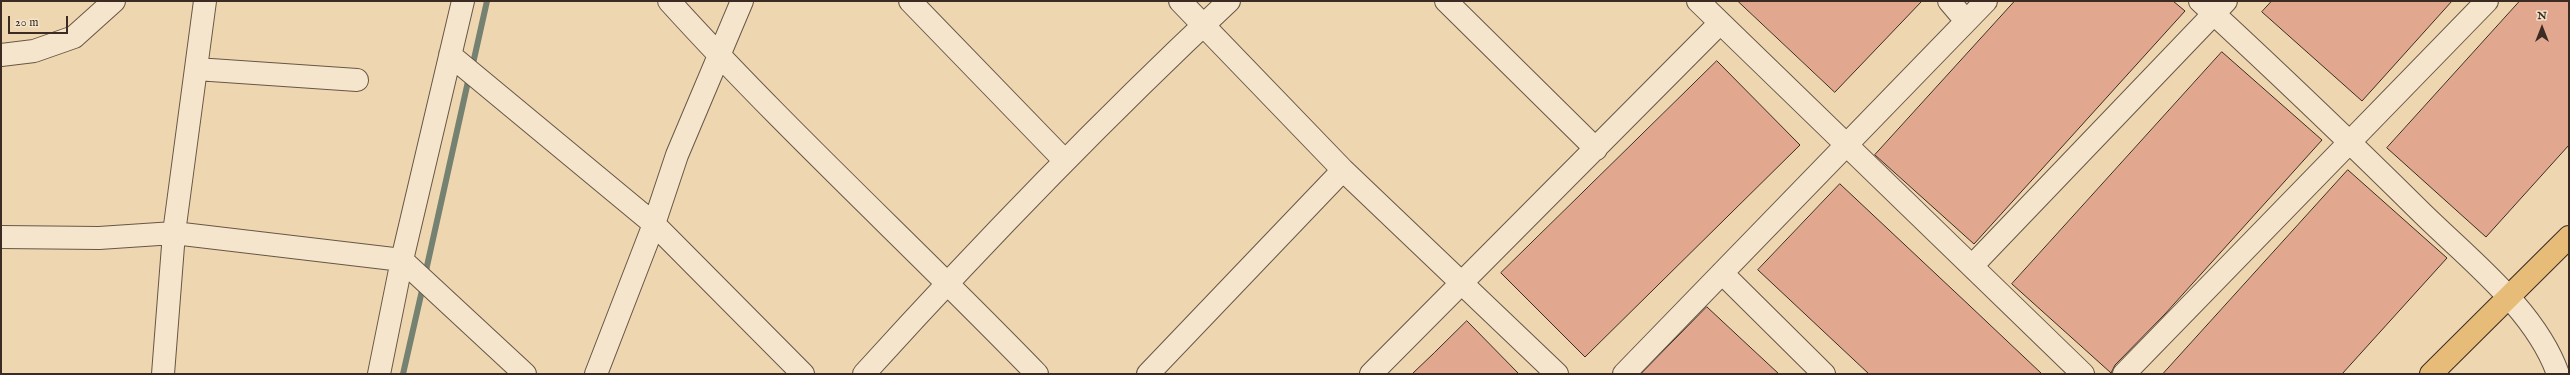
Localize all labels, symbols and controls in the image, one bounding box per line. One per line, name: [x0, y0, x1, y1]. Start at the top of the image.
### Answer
scale bar: [10, 8, 70, 34]
north arrow: [2522, 8, 2562, 48]
text: N: [2537, 9, 2547, 23]
text: 20 m: [15, 15, 38, 30]

